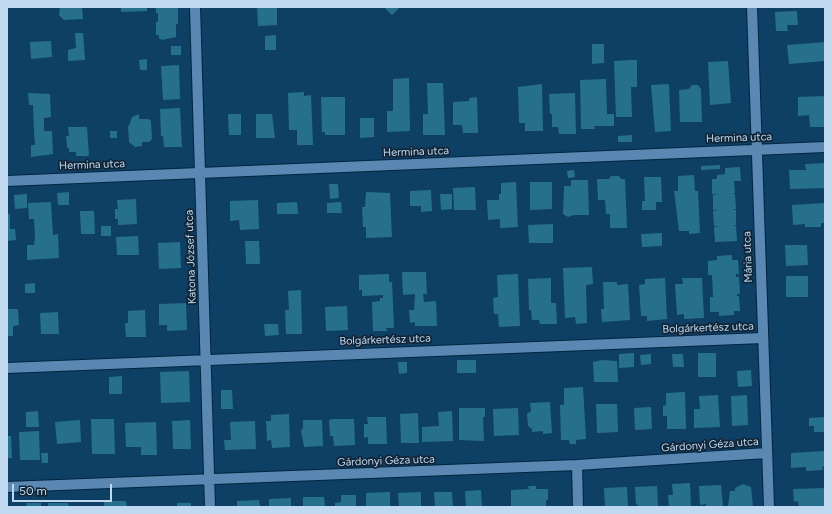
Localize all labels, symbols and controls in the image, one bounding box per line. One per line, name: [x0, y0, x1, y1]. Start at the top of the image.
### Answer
street label: Hermina utca: [706, 130, 772, 146]
street label: Hermina utca: [383, 144, 449, 160]
street label: Hermina utca: [59, 157, 125, 173]
street label: Katona József utca: [183, 210, 199, 304]
street label: Mária utca: [741, 231, 755, 283]
street label: Bolgárkertész utca: [662, 320, 754, 336]
street label: Bolgárkertész utca: [339, 332, 431, 348]
street label: Gárdonyi Géza utca: [661, 435, 759, 455]
street label: Gárdonyi Géza utca: [337, 453, 435, 469]
scale bar: [14, 476, 114, 502]
text: 50 m: [19, 484, 47, 498]

